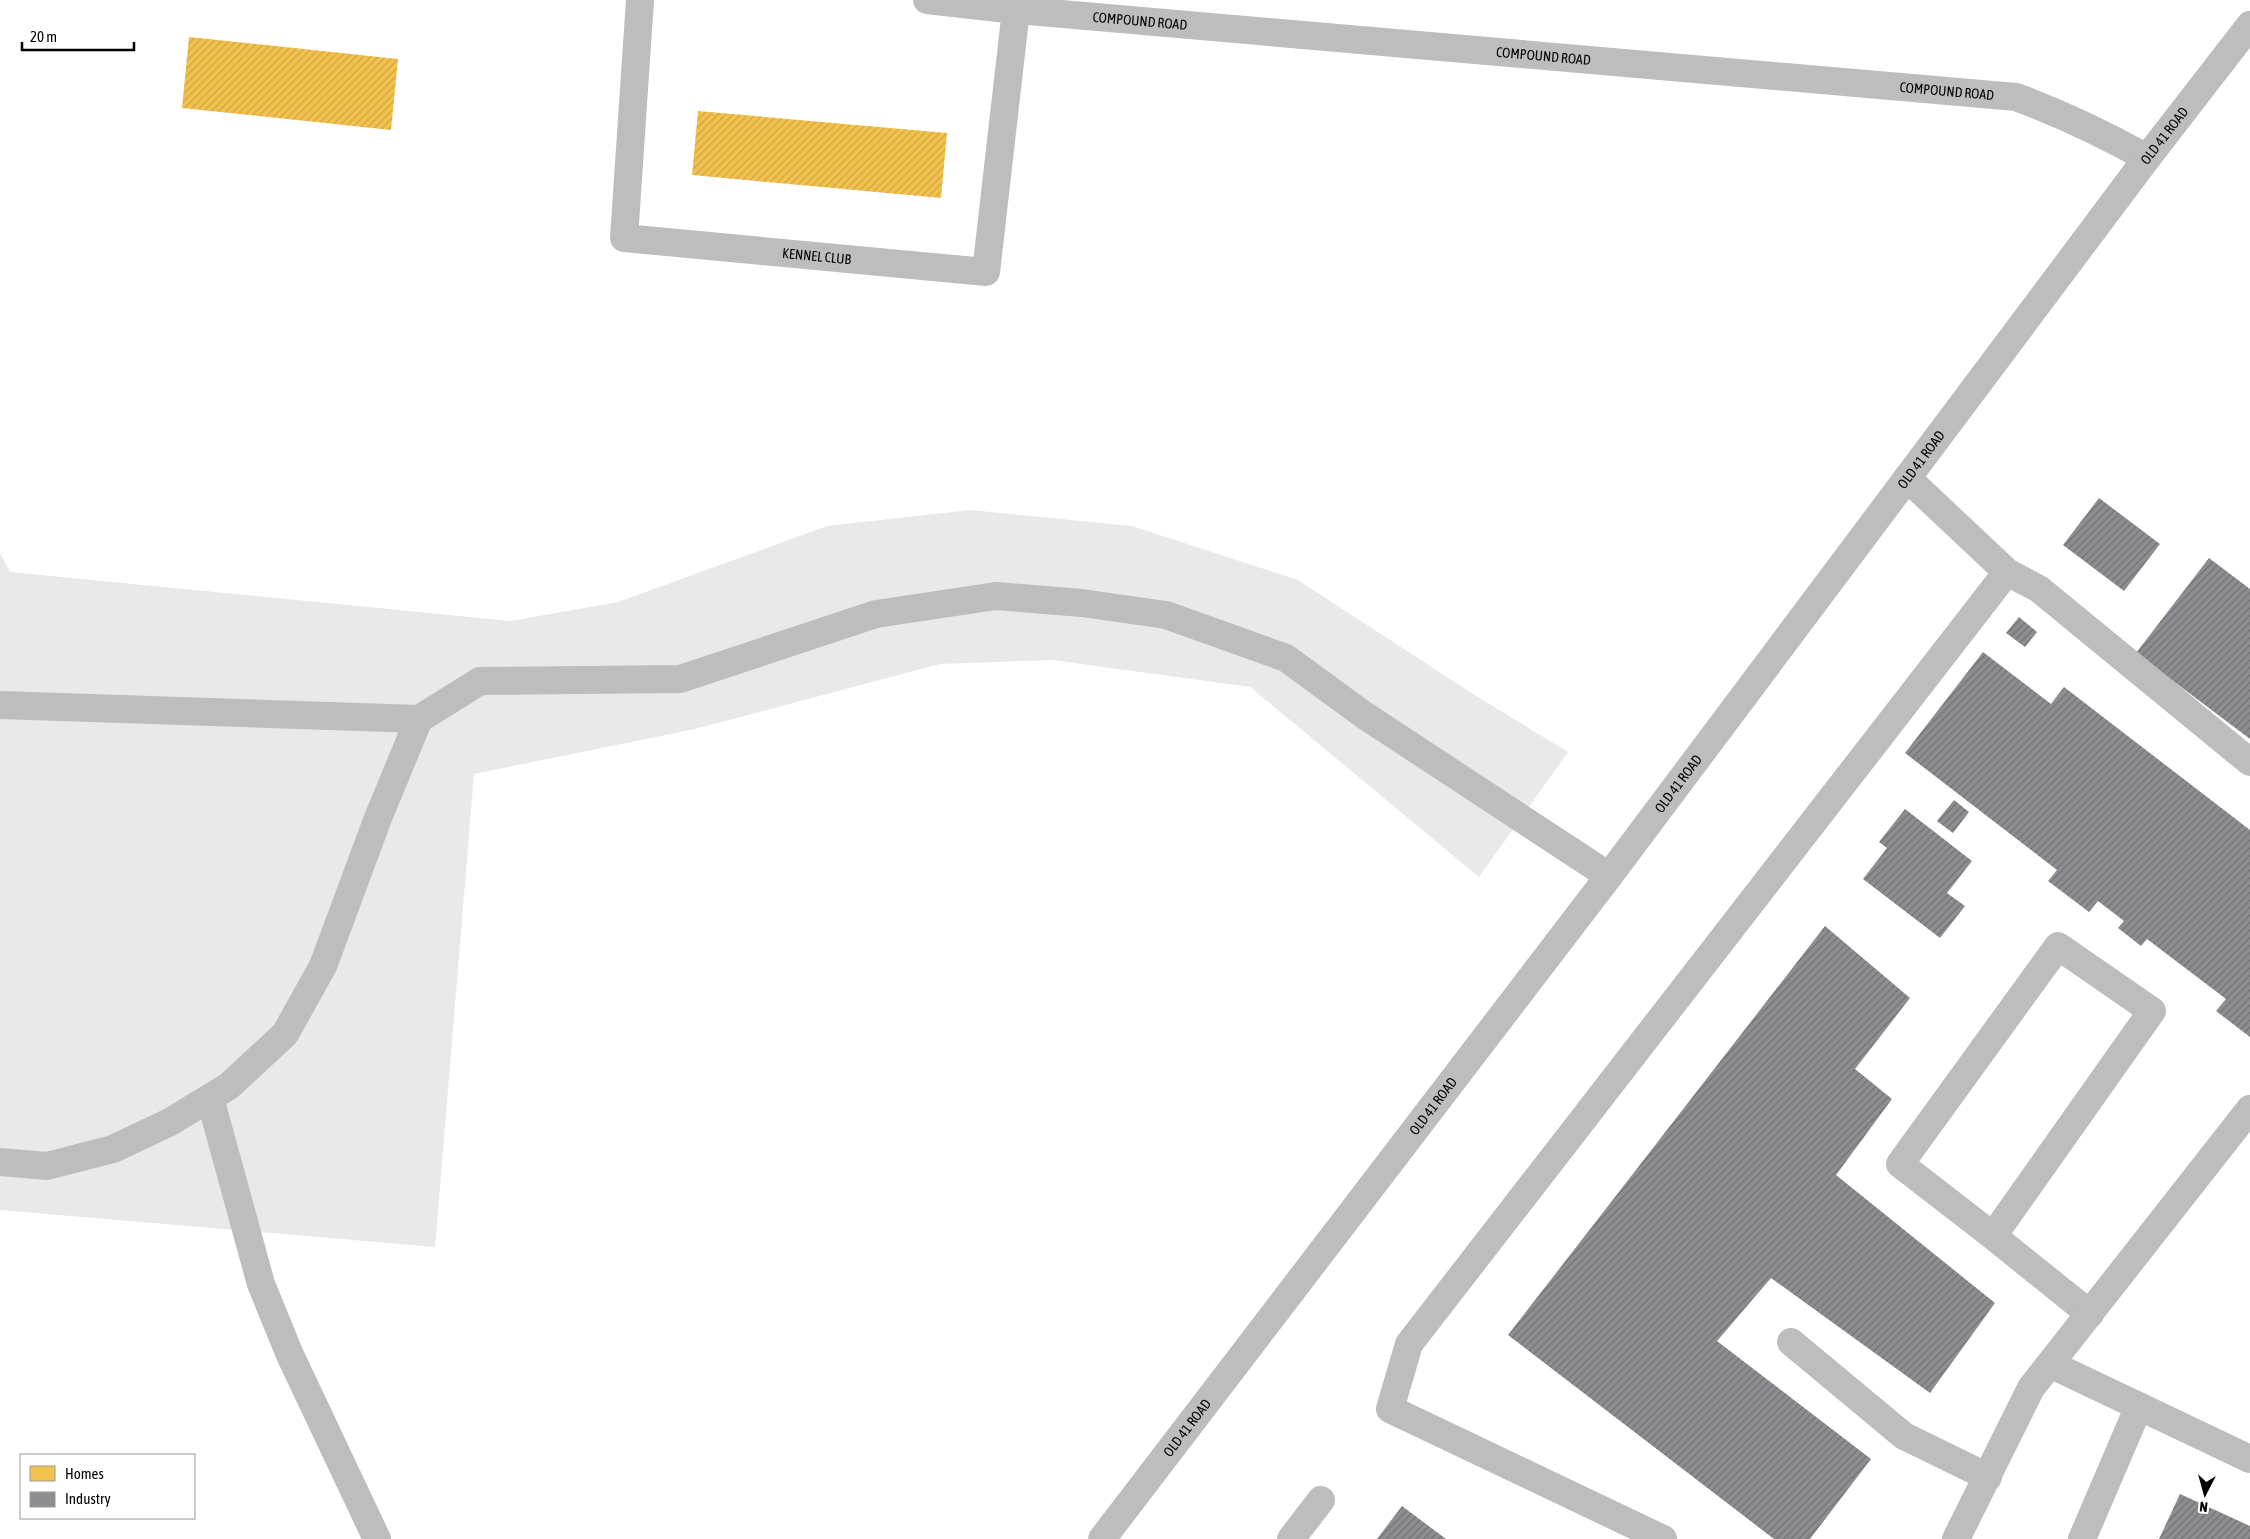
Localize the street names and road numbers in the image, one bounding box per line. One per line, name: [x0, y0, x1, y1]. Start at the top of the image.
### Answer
street label: COMPOUND ROAD: [1092, 9, 1188, 33]
street label: COMPOUND ROAD: [1496, 44, 1591, 68]
street label: COMPOUND ROAD: [1899, 79, 1995, 103]
street label: OLD 41 ROAD: [2137, 104, 2192, 168]
street label: KENNEL CLUB: [781, 245, 852, 267]
street label: OLD 41 ROAD: [1894, 427, 1948, 492]
street label: OLD 41 ROAD: [1651, 751, 1705, 816]
street label: OLD 41 ROAD: [1406, 1074, 1460, 1138]
street label: OLD 41 ROAD: [1160, 1396, 1214, 1460]

